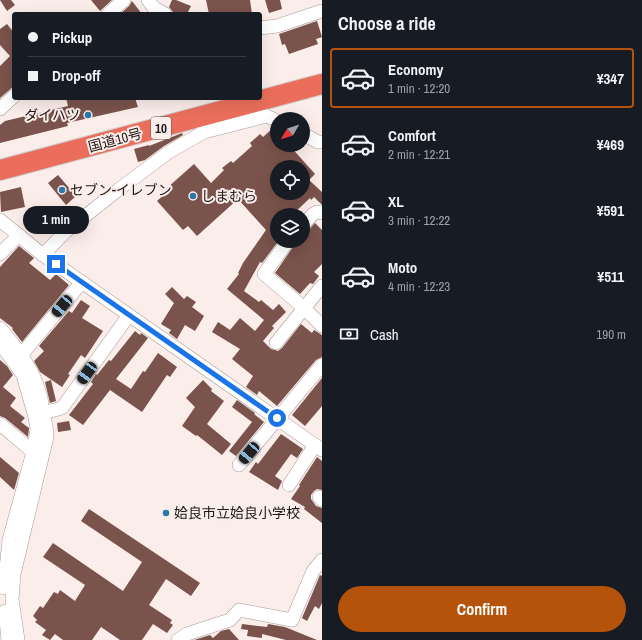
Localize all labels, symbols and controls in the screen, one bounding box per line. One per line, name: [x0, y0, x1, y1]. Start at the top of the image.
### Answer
text: Choose a ride: [338, 11, 436, 36]
text: Pickup: [52, 27, 92, 48]
text: Economy: [388, 59, 443, 80]
icon: car: [340, 60, 376, 96]
text: Drop-off: [52, 65, 101, 86]
text: ¥347: [597, 68, 624, 89]
text: 1 min · 12:20: [388, 80, 450, 97]
place label: ダイハツ: [24, 106, 80, 124]
marker: ダイハツ: [83, 110, 93, 120]
north arrow: [270, 112, 310, 152]
map controls: [270, 112, 310, 248]
road number: 10: [151, 117, 171, 139]
street label: 国道10号: [86, 124, 144, 156]
text: Comfort: [388, 125, 436, 146]
icon: car: [340, 126, 376, 162]
text: ¥469: [597, 134, 624, 155]
text: 2 min · 12:21: [388, 146, 450, 163]
button: locate: [270, 160, 310, 200]
place label: セブン-イレブン: [70, 181, 172, 199]
marker: セブン-イレブン: [57, 185, 67, 195]
place label: しまむら: [201, 187, 257, 205]
marker: しまむら: [188, 191, 198, 201]
text: XL: [388, 191, 404, 212]
icon: car: [340, 192, 376, 228]
text: ¥591: [597, 200, 624, 221]
callout: 1 min: [23, 206, 89, 234]
button: layers: [270, 208, 310, 248]
text: 1 min: [42, 211, 70, 228]
text: 3 min · 12:22: [388, 212, 450, 229]
route end: [47, 255, 65, 273]
text: Moto: [388, 257, 417, 278]
icon: car: [340, 258, 376, 294]
text: ¥511: [597, 266, 624, 287]
text: 4 min · 12:23: [388, 278, 450, 295]
car: [50, 293, 74, 319]
icon: cash: [338, 323, 360, 345]
text: Cash: [370, 324, 399, 345]
text: 190 m: [596, 326, 626, 343]
car: [75, 360, 99, 386]
route start: [268, 409, 286, 427]
car: [237, 440, 261, 466]
place label: 姶良市立姶良小学校: [174, 504, 300, 522]
marker: 姶良市立姶良小学校: [161, 508, 171, 518]
button: Confirm: [338, 586, 626, 632]

